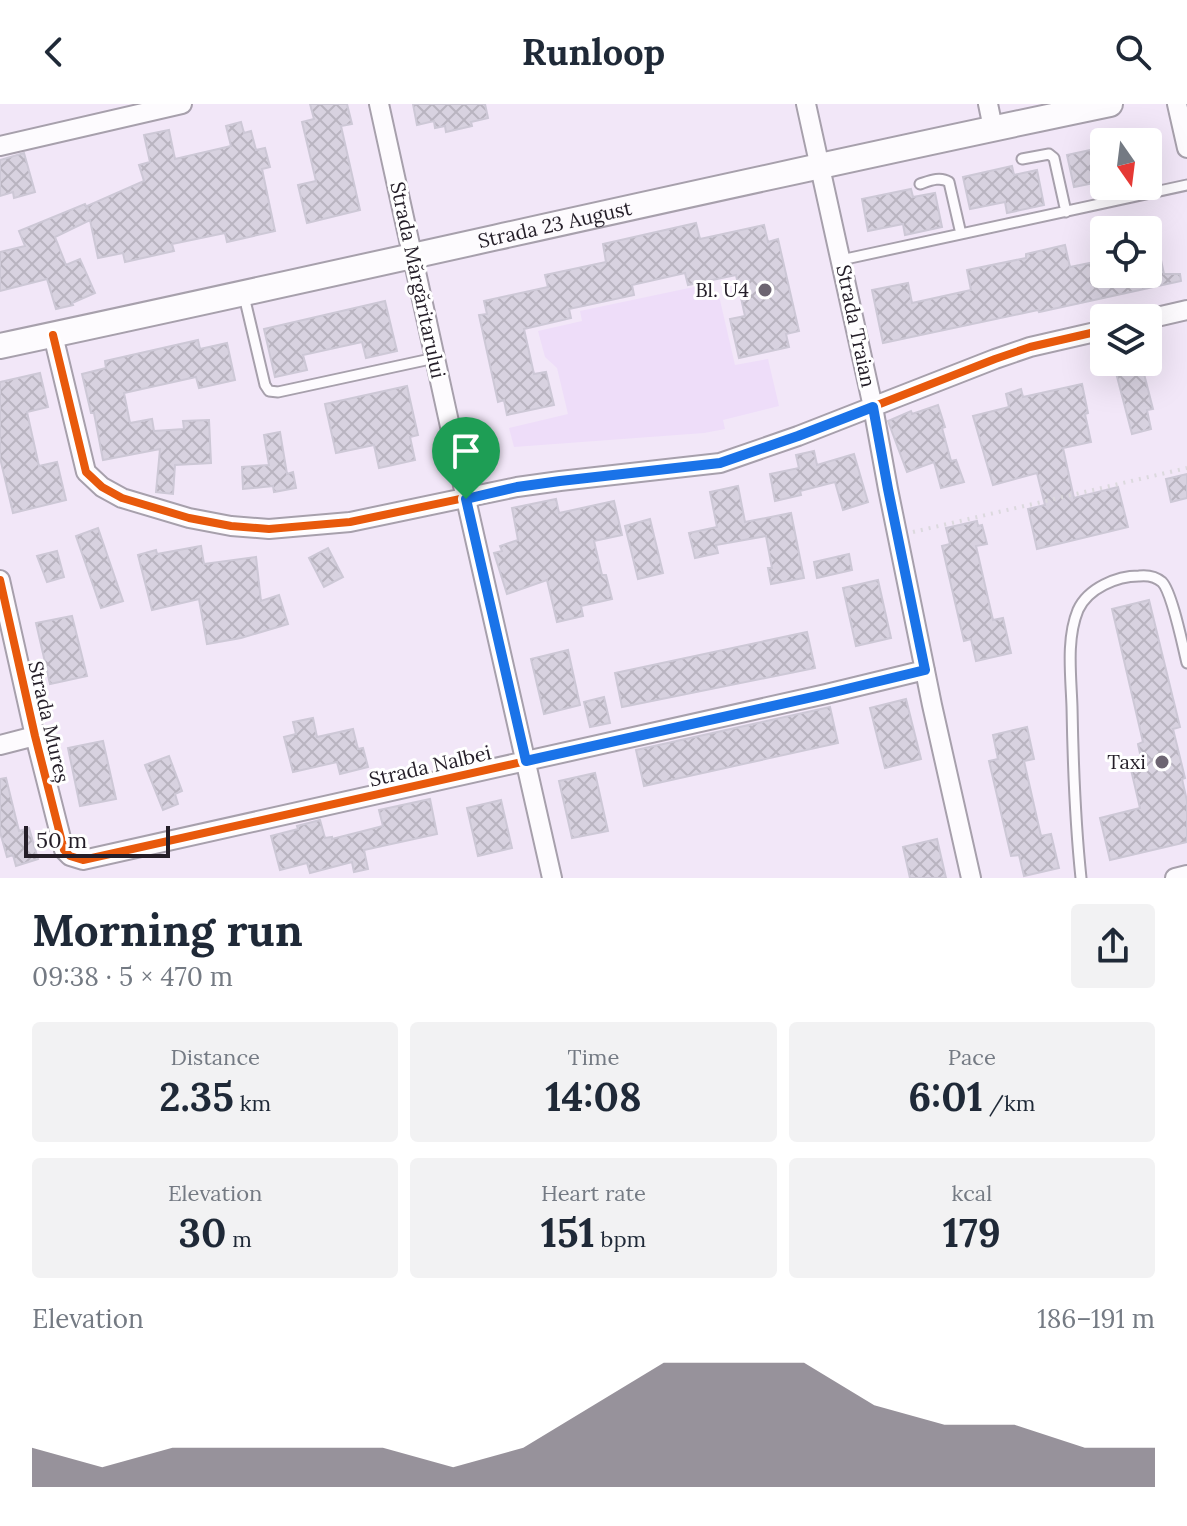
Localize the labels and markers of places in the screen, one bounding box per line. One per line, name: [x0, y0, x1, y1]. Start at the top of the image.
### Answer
place label: Bl. U4: [695, 277, 749, 302]
marker: Bl. U4: [756, 281, 774, 299]
pin: [432, 417, 500, 499]
place label: Taxi: [1107, 749, 1146, 774]
marker: Taxi: [1153, 753, 1171, 771]

